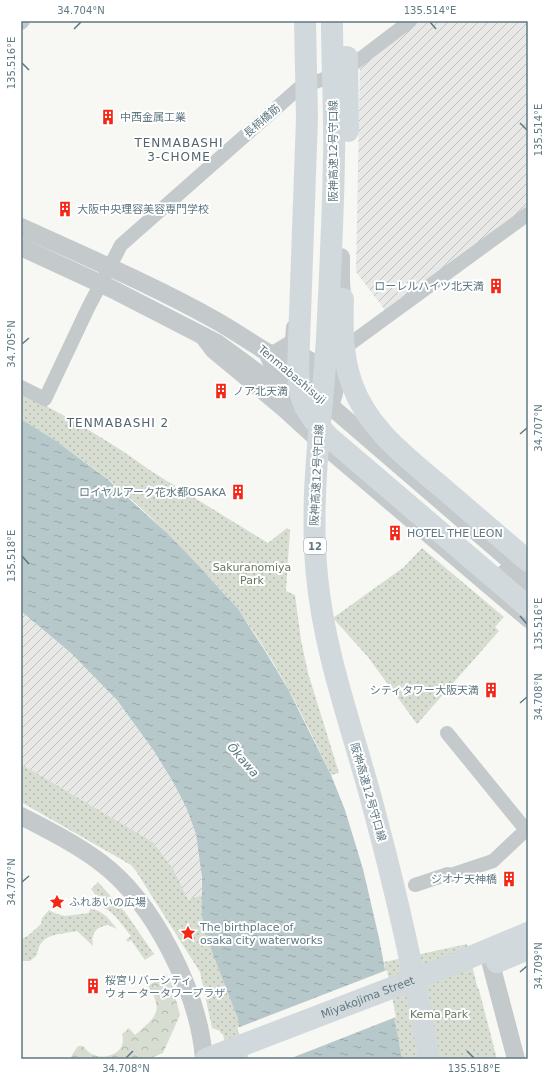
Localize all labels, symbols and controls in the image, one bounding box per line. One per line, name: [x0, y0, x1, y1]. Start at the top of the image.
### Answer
text: 34.704°N: [57, 5, 105, 16]
text: 135.514°E: [404, 5, 456, 16]
text: 135.516°E: [6, 37, 17, 89]
street label: 阪神高速12号守口線: [327, 100, 340, 202]
street label: 長柄橋筋: [241, 102, 283, 140]
text: 135.514°E: [533, 104, 544, 156]
building icon: 中西金属工業: [99, 108, 117, 126]
place label: 中西金属工業: [120, 111, 186, 124]
district label: TENMABASHI 3-CHOME: [133, 136, 224, 164]
building icon: 大阪中央理容美容専門学校: [56, 200, 74, 218]
place label: 大阪中央理容美容専門学校: [77, 203, 209, 216]
building icon: ローレルハイツ北天満: [487, 277, 505, 295]
place label: ローレルハイツ北天満: [374, 280, 484, 293]
text: 34.705°N: [6, 320, 17, 368]
street label: Tenmabashisuji: [255, 342, 328, 407]
building icon: ノア北天満: [212, 382, 230, 400]
place label: ノア北天満: [233, 385, 288, 398]
text: 34.707°N: [533, 404, 544, 452]
district label: TENMABASHI 2: [66, 416, 169, 430]
street label: 阪神高速12号守口線: [308, 424, 326, 526]
building icon: ロイヤルアーク花水都OSAKA: [229, 483, 247, 501]
place label: ロイヤルアーク花水都OSAKA: [79, 486, 226, 499]
building icon: HOTEL THE LEON: [386, 524, 404, 542]
place label: HOTEL THE LEON: [407, 527, 503, 540]
text: 135.518°E: [6, 530, 17, 582]
road number: 12: [304, 538, 326, 554]
park label: Sakuranomiya Park: [213, 561, 291, 587]
text: 135.516°E: [533, 598, 544, 650]
text: 34.708°N: [533, 673, 544, 721]
building icon: シティタワー大阪天満: [482, 681, 500, 699]
place label: シティタワー大阪天満: [370, 684, 479, 697]
water label: Ōkawa: [224, 740, 262, 780]
street label: 阪神高速12号守口線: [348, 741, 388, 843]
text: 34.707°N: [6, 858, 17, 906]
building icon: ジオナ天神橋: [500, 870, 518, 888]
place label: ジオナ天神橋: [431, 873, 497, 886]
place icon: ふれあいの広場: [48, 893, 66, 911]
place label: ふれあいの広場: [69, 896, 146, 909]
place label: The birthplace of osaka city waterworks: [199, 921, 323, 947]
place icon: The birthplace of osaka city waterworks: [179, 924, 197, 942]
text: 34.709°N: [533, 942, 544, 990]
street label: Miyakojima Street: [319, 973, 417, 1021]
place label: 桜宮リバーシティ ウォータータワープラザ: [105, 974, 225, 1000]
building icon: 桜宮リバーシティ ウォータータワープラザ: [84, 977, 102, 995]
park label: Kema Park: [410, 1008, 469, 1021]
text: 34.708°N: [102, 1063, 150, 1074]
text: 135.518°E: [448, 1063, 500, 1074]

